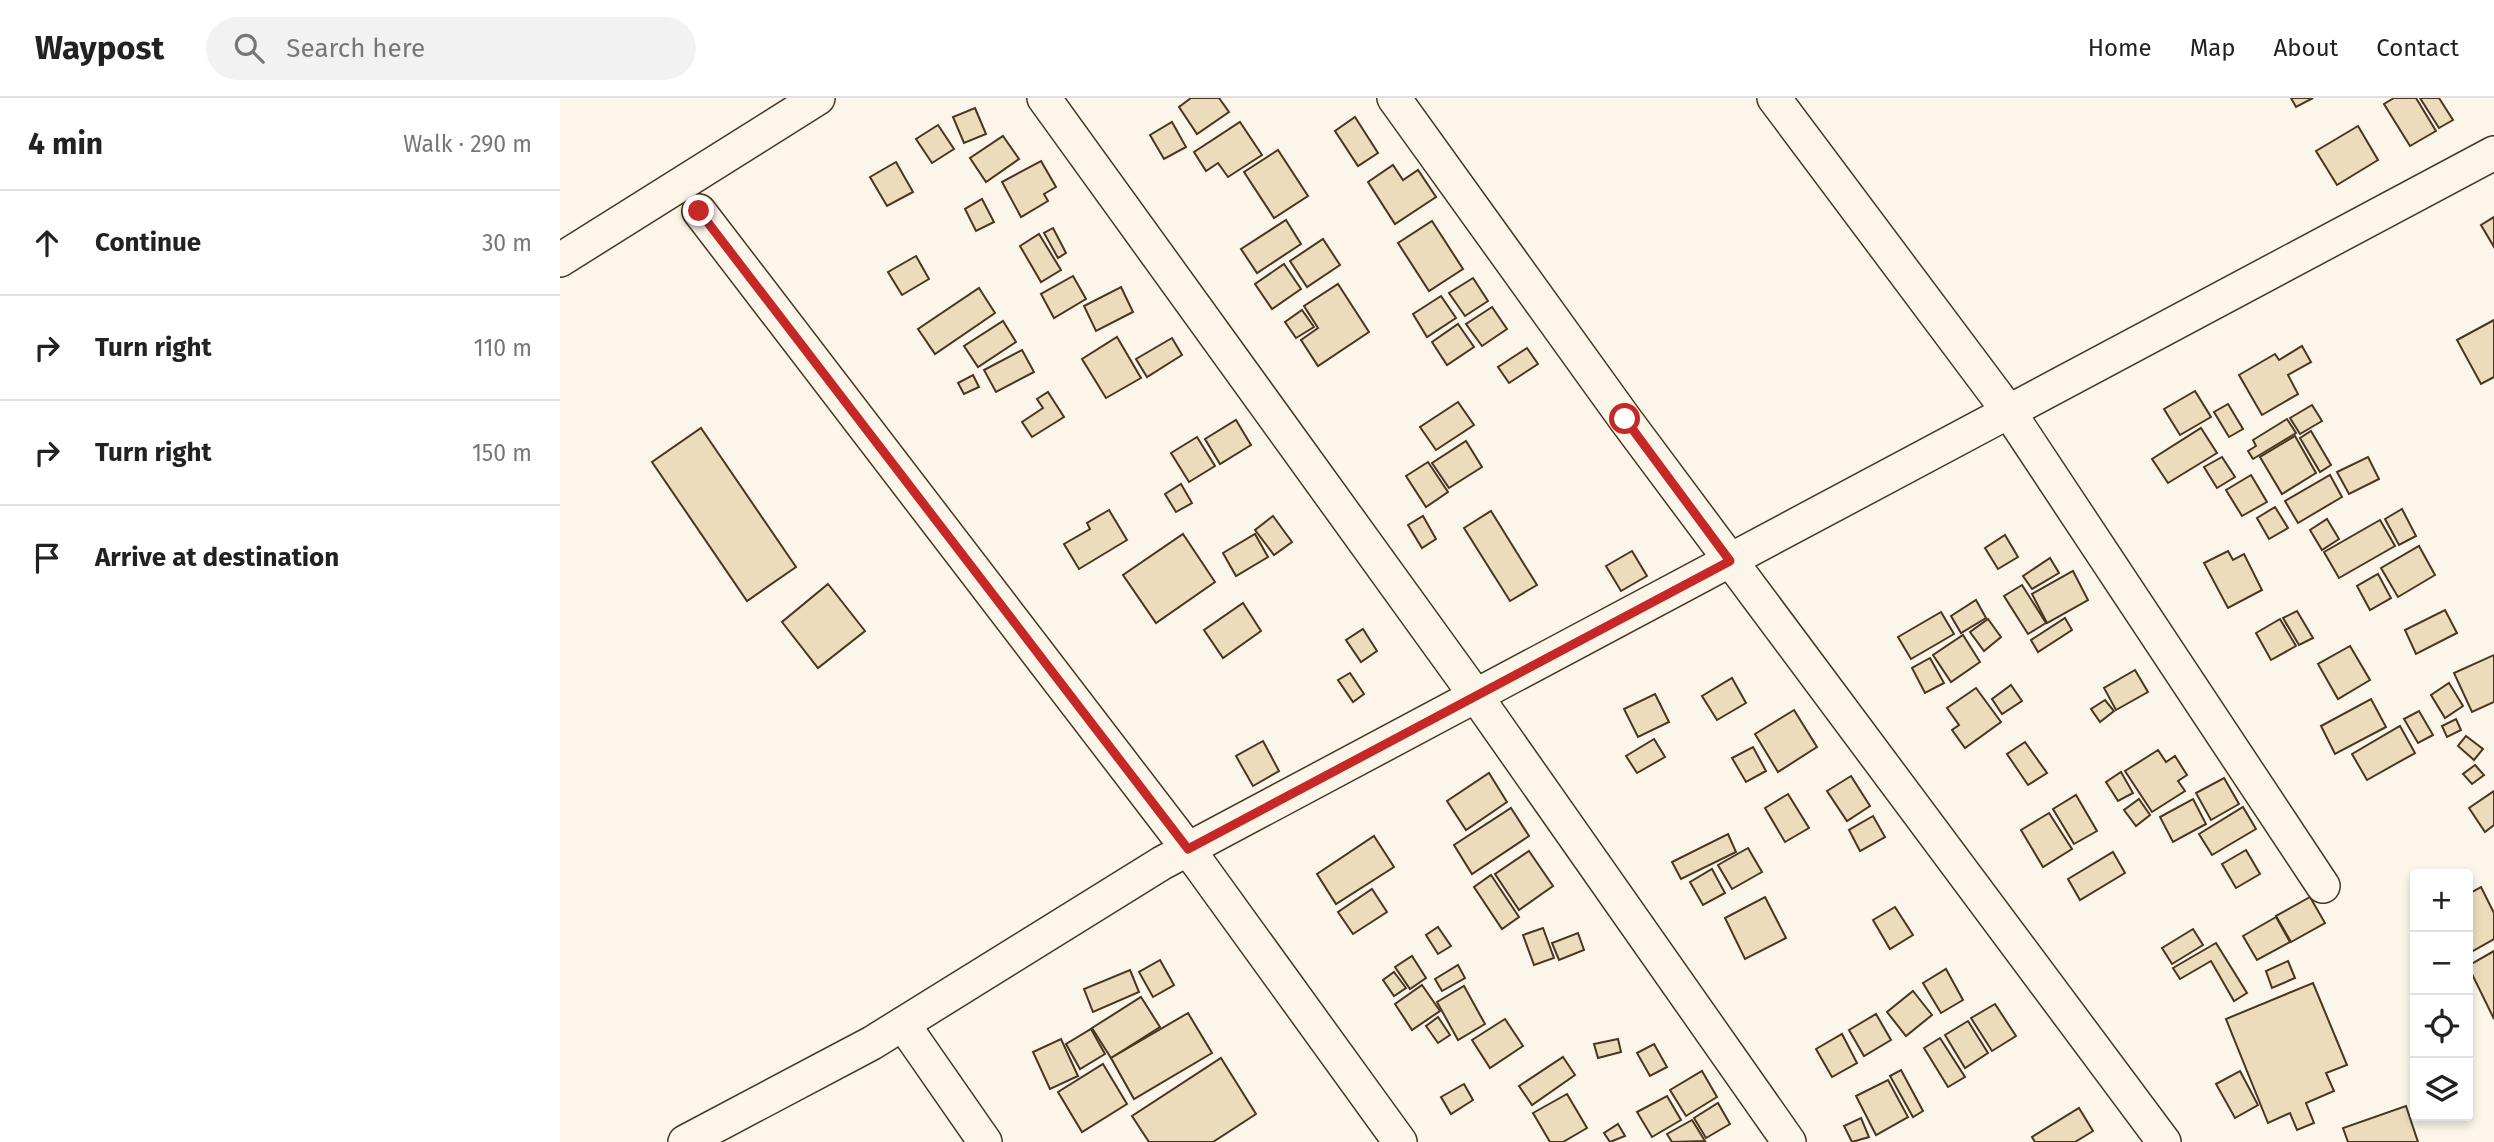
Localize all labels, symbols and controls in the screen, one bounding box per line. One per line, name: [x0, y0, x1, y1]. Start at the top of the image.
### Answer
search box: [206, 17, 696, 80]
text: Waypost: [35, 28, 164, 68]
icon: search: [230, 29, 268, 67]
text: Search here: [286, 33, 425, 64]
text: Home: [2088, 34, 2152, 62]
text: Map: [2190, 34, 2236, 62]
text: About: [2274, 34, 2338, 62]
text: Contact: [2376, 34, 2459, 62]
text: 4 min: [28, 126, 103, 162]
text: Walk · 290 m: [403, 130, 532, 158]
route end: [683, 195, 714, 226]
icon: ahead: [28, 224, 66, 262]
text: Continue: [95, 227, 201, 258]
text: 30 m: [482, 229, 532, 257]
icon: right: [28, 329, 66, 367]
text: Turn right: [95, 332, 212, 363]
text: 110 m: [474, 334, 532, 362]
route start: [1609, 403, 1640, 434]
icon: right: [28, 434, 66, 472]
text: Turn right: [95, 437, 212, 468]
text: 150 m: [472, 439, 532, 467]
icon: arrive: [28, 539, 66, 577]
text: Arrive at destination: [95, 542, 339, 573]
map controls: [2410, 869, 2473, 1121]
button: +: [2410, 869, 2473, 932]
button: −: [2410, 932, 2473, 995]
button: locate: [2410, 995, 2473, 1058]
button: layers: [2410, 1058, 2473, 1121]

